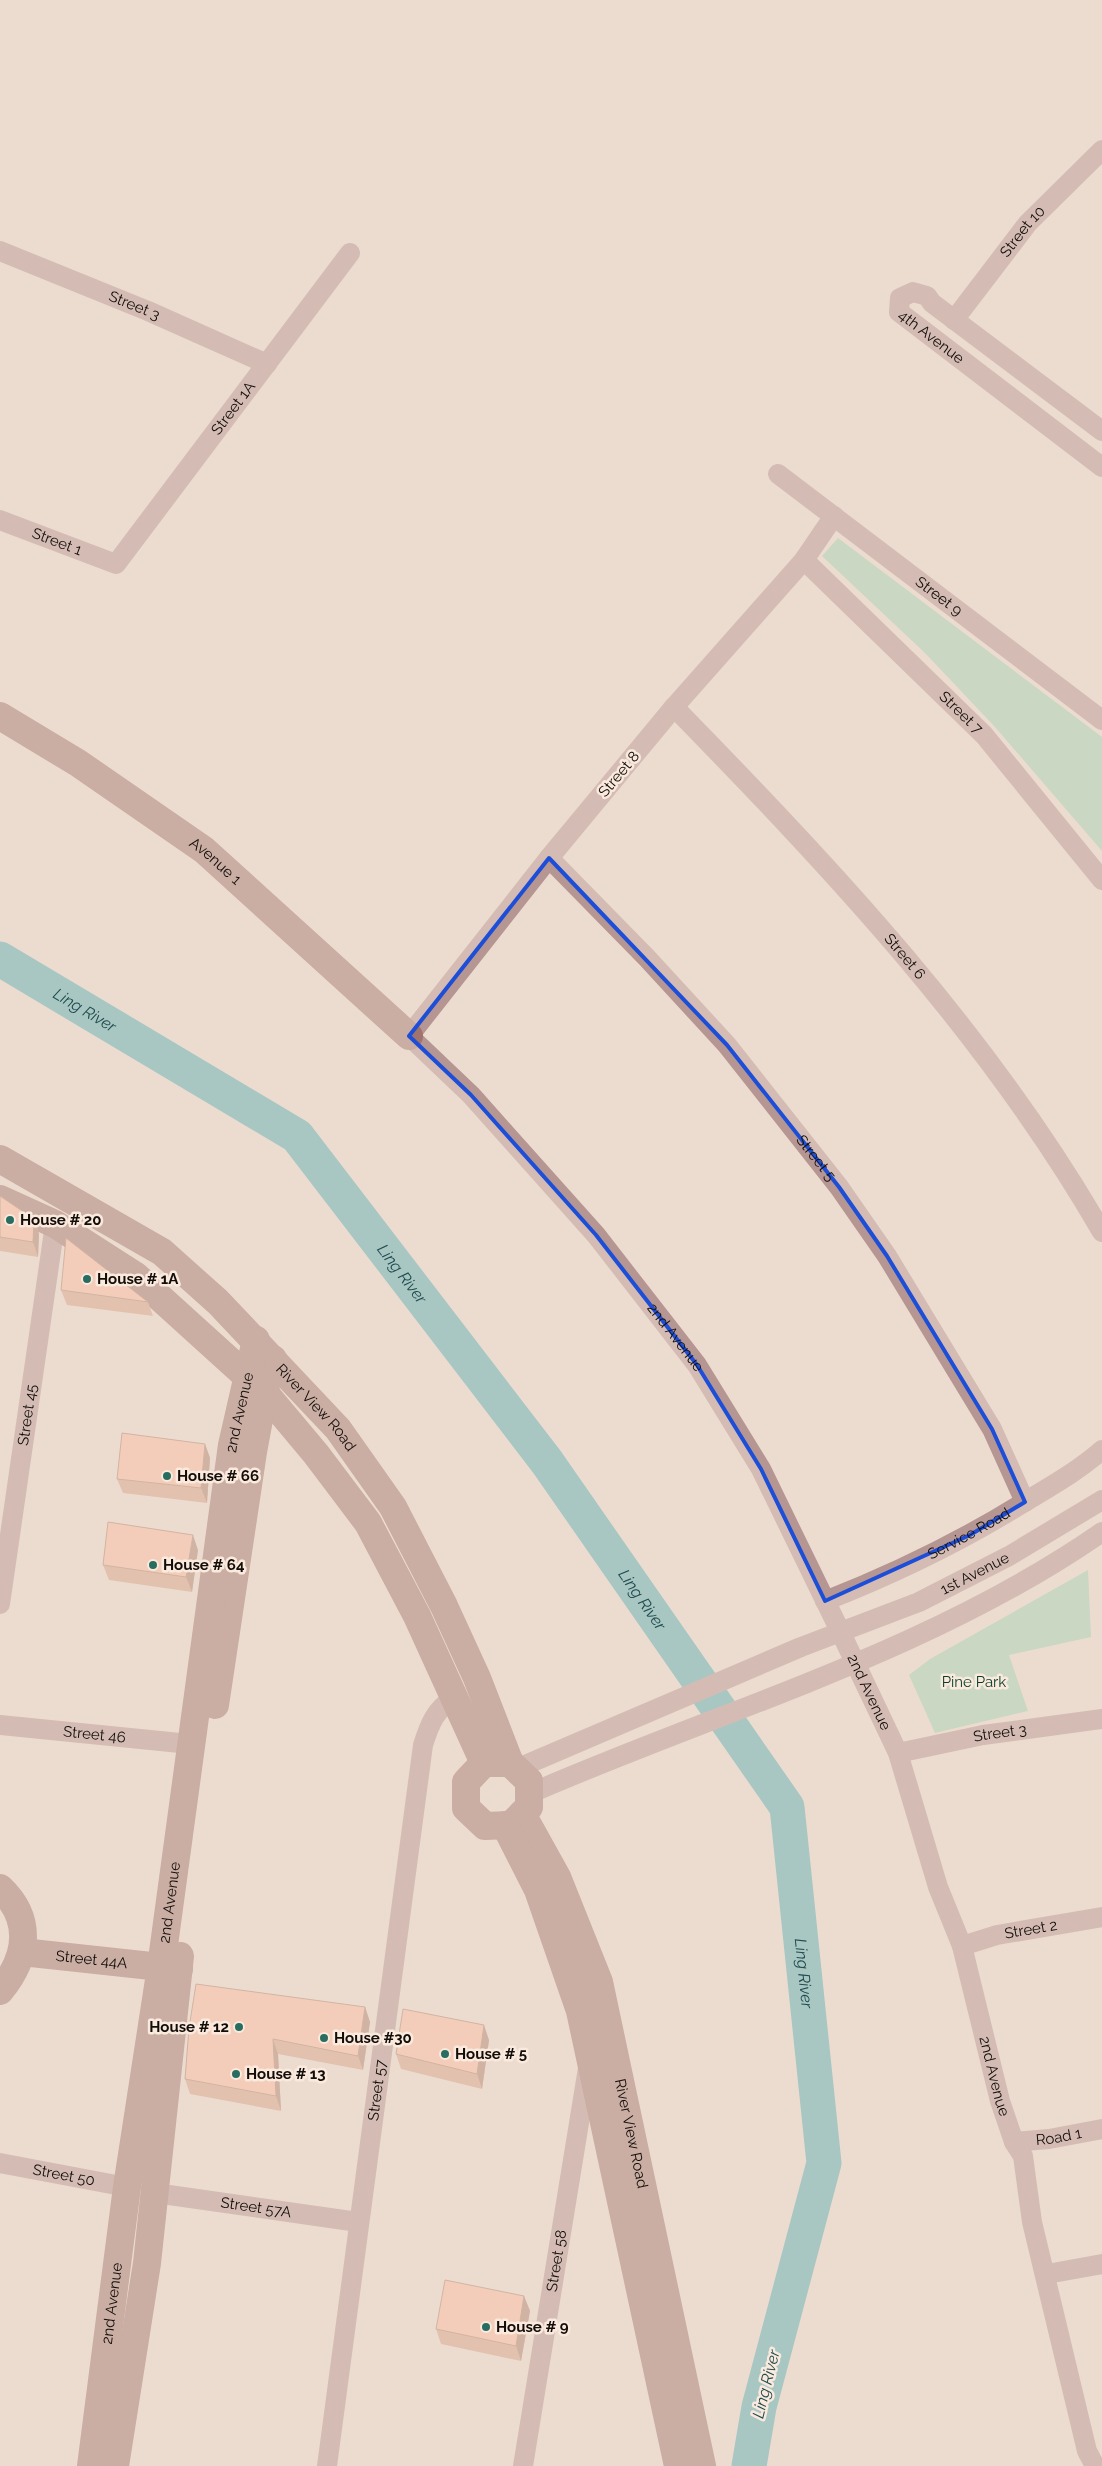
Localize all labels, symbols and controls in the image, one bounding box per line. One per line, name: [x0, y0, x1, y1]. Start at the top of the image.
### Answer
street label: Street 10: [996, 202, 1049, 261]
street label: Street 3: [106, 287, 163, 324]
street label: 4th Avenue: [895, 306, 968, 368]
street label: Street 1A: [207, 378, 259, 438]
street label: Street 1: [30, 524, 85, 559]
street label: Street 9: [912, 573, 966, 620]
street label: Street 7: [936, 688, 986, 738]
street label: Street 8: [595, 747, 643, 801]
street label: Avenue 1: [186, 834, 245, 889]
street label: Street 6: [880, 930, 929, 983]
water label: Ling River: [50, 984, 120, 1036]
street label: Street 5: [792, 1131, 840, 1185]
place label: House # 20: [20, 1211, 101, 1229]
marker: House # 20: [4, 1214, 16, 1226]
water label: Ling River: [374, 1240, 432, 1307]
place label: House # 1A: [97, 1270, 179, 1288]
marker: House # 1A: [81, 1273, 93, 1285]
street label: 2nd Avenue: [643, 1300, 708, 1375]
street label: River View Road: [272, 1360, 360, 1455]
street label: 2nd Avenue: [222, 1370, 257, 1454]
street label: Street 45: [14, 1383, 41, 1447]
place label: House # 66: [177, 1467, 259, 1485]
marker: House # 66: [161, 1470, 173, 1482]
street label: Service Road: [925, 1504, 1013, 1563]
street label: 1st Avenue: [937, 1548, 1012, 1598]
place label: House # 64: [163, 1556, 245, 1574]
marker: House # 64: [147, 1559, 159, 1571]
water label: Ling River: [615, 1565, 671, 1634]
street label: 2nd Avenue: [843, 1651, 895, 1733]
park label: Pine Park: [942, 1673, 1006, 1691]
street label: Street 3: [972, 1720, 1028, 1746]
street label: Street 46: [62, 1722, 127, 1747]
street label: 2nd Avenue: [155, 1861, 184, 1944]
street label: Street 2: [1003, 1916, 1059, 1943]
water label: Ling River: [791, 1937, 817, 2010]
street label: Street 44A: [55, 1947, 128, 1972]
place label: House # 12: [149, 2018, 229, 2036]
marker: House # 12: [233, 2021, 245, 2033]
place label: House #30: [334, 2029, 412, 2047]
marker: House #30: [318, 2032, 330, 2044]
street label: 2nd Avenue: [975, 2034, 1014, 2119]
place label: House # 5: [455, 2045, 527, 2063]
marker: House # 5: [439, 2048, 451, 2060]
street label: Street 57: [364, 2059, 390, 2122]
place label: House # 13: [246, 2065, 326, 2083]
marker: House # 13: [230, 2068, 242, 2080]
street label: River View Road: [611, 2077, 652, 2190]
street label: Road 1: [1035, 2124, 1084, 2149]
street label: Street 50: [31, 2160, 96, 2190]
street label: Street 57A: [220, 2193, 292, 2221]
street label: Street 58: [543, 2228, 570, 2293]
street label: 2nd Avenue: [98, 2261, 126, 2345]
place label: House # 9: [496, 2318, 569, 2336]
marker: House # 9: [480, 2321, 492, 2333]
water label: Ling River: [748, 2347, 784, 2420]

